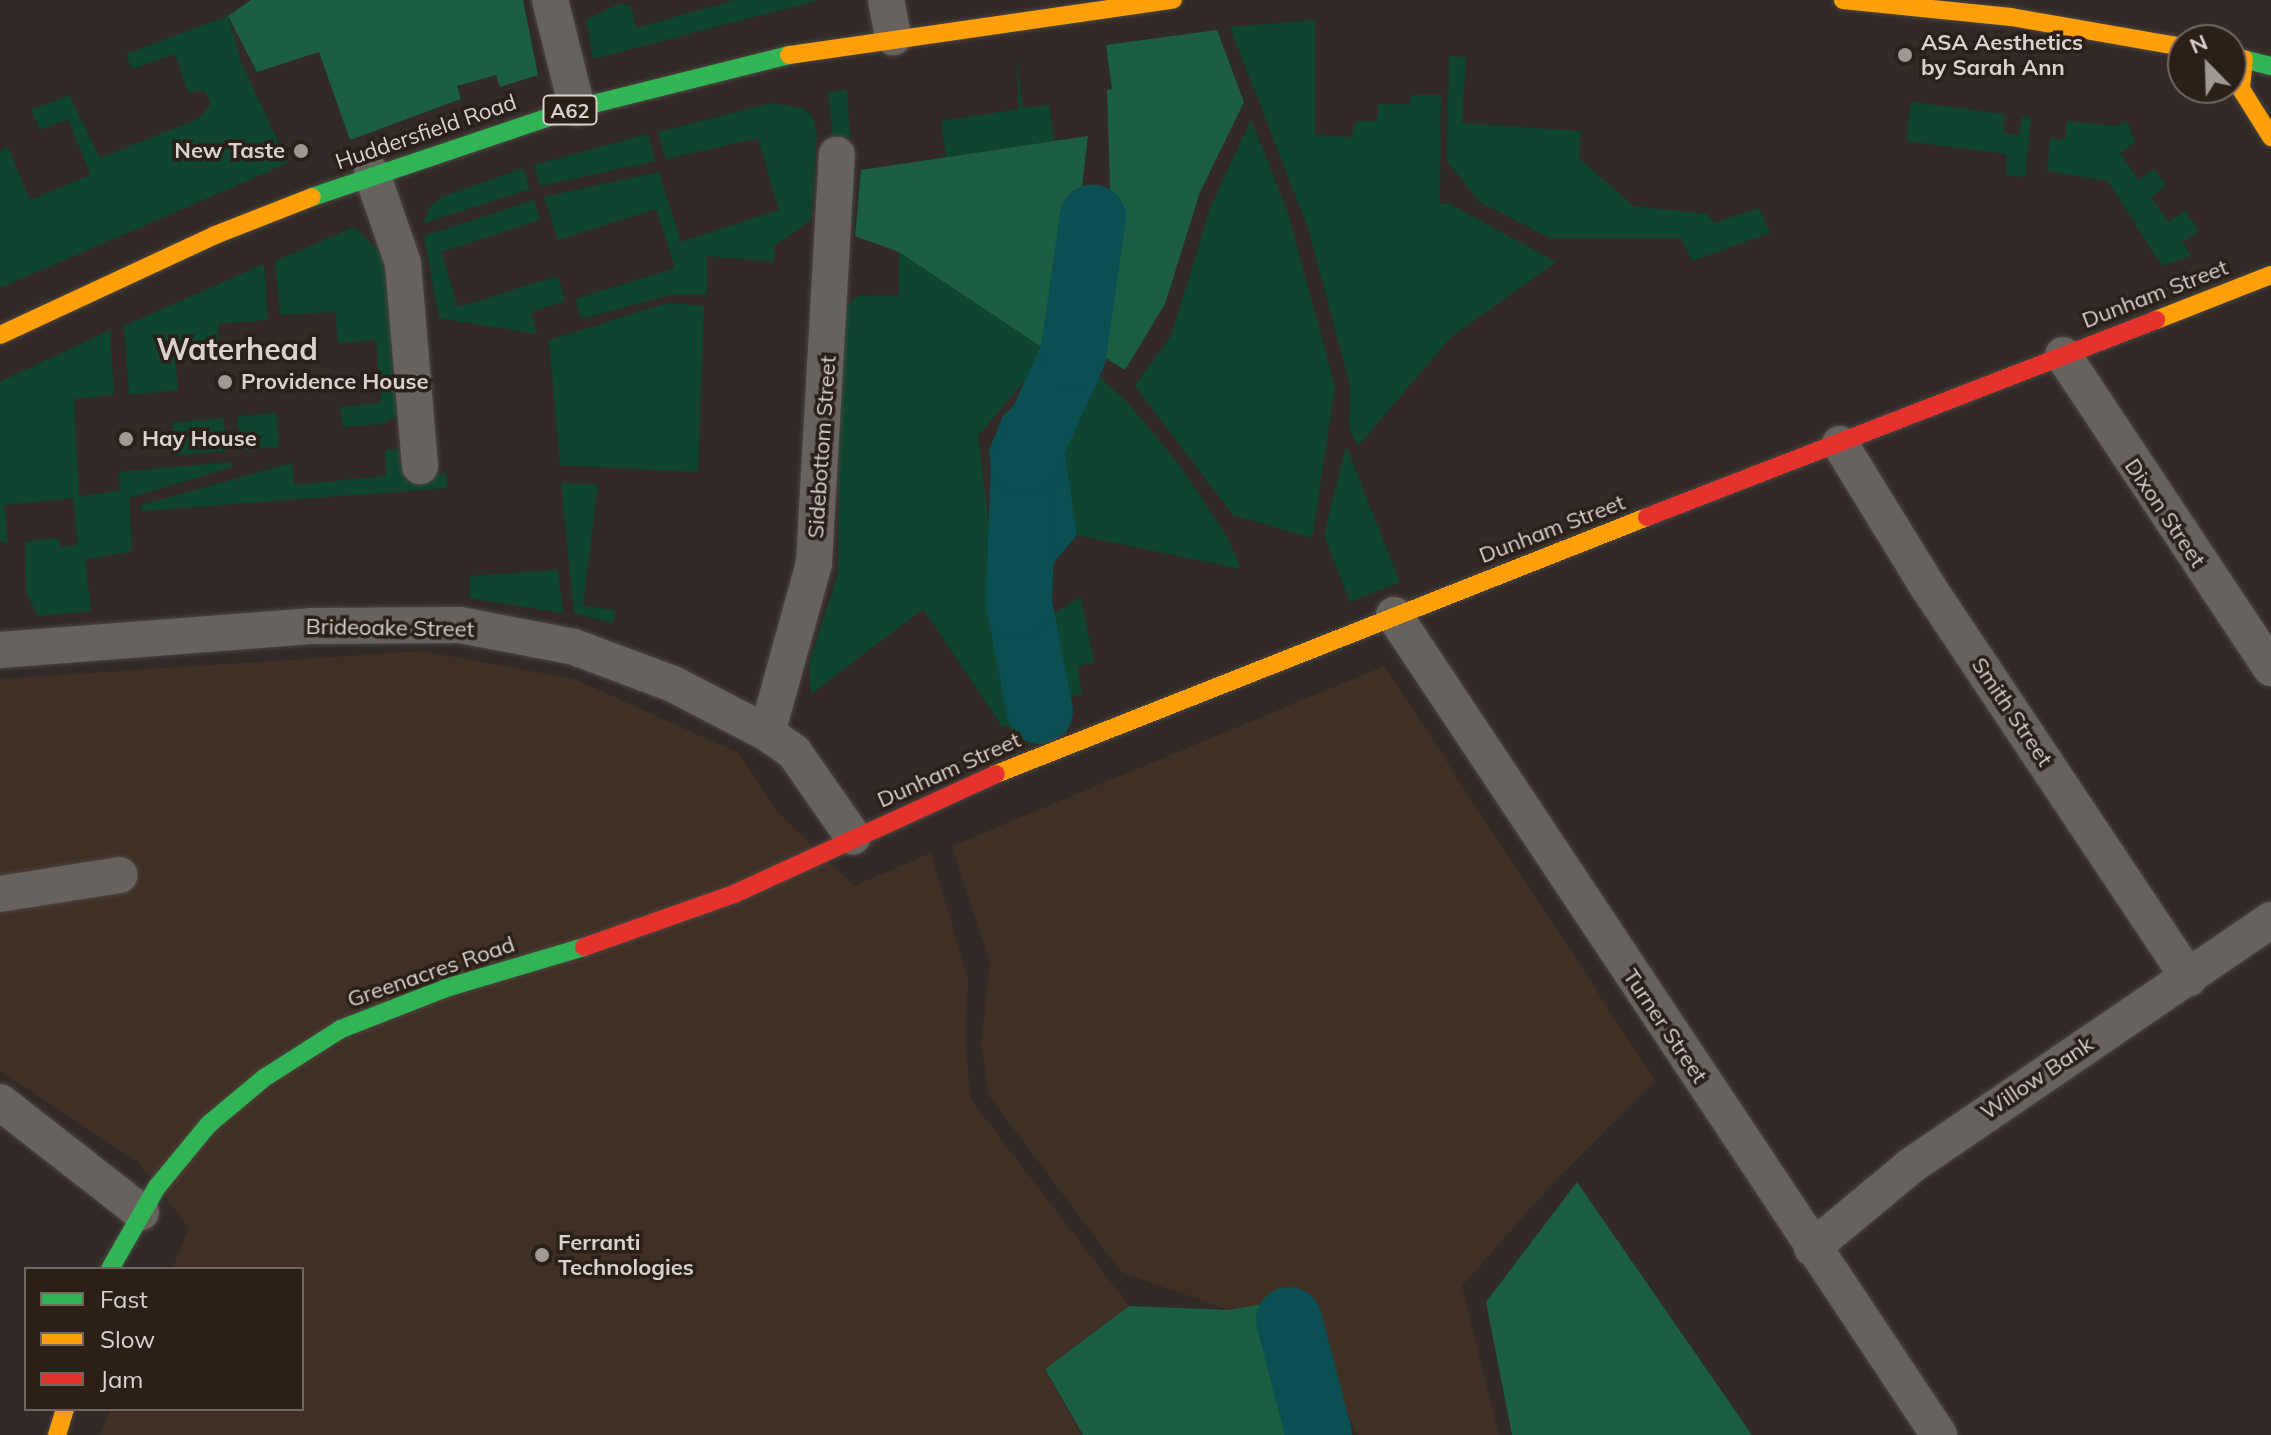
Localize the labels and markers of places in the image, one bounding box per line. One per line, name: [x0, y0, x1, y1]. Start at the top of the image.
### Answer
place label: ASA Aesthetics by Sarah Ann: [1921, 29, 2083, 80]
marker: ASA Aesthetics by Sarah Ann: [1896, 46, 1914, 64]
place label: New Taste: [174, 138, 285, 164]
marker: New Taste: [292, 142, 310, 160]
place label: Providence House: [241, 369, 429, 395]
marker: Providence House: [216, 373, 234, 391]
place label: Hay House: [142, 426, 257, 452]
marker: Hay House: [117, 430, 135, 448]
place label: Ferranti Technologies: [558, 1229, 694, 1280]
marker: Ferranti Technologies: [533, 1246, 551, 1264]

